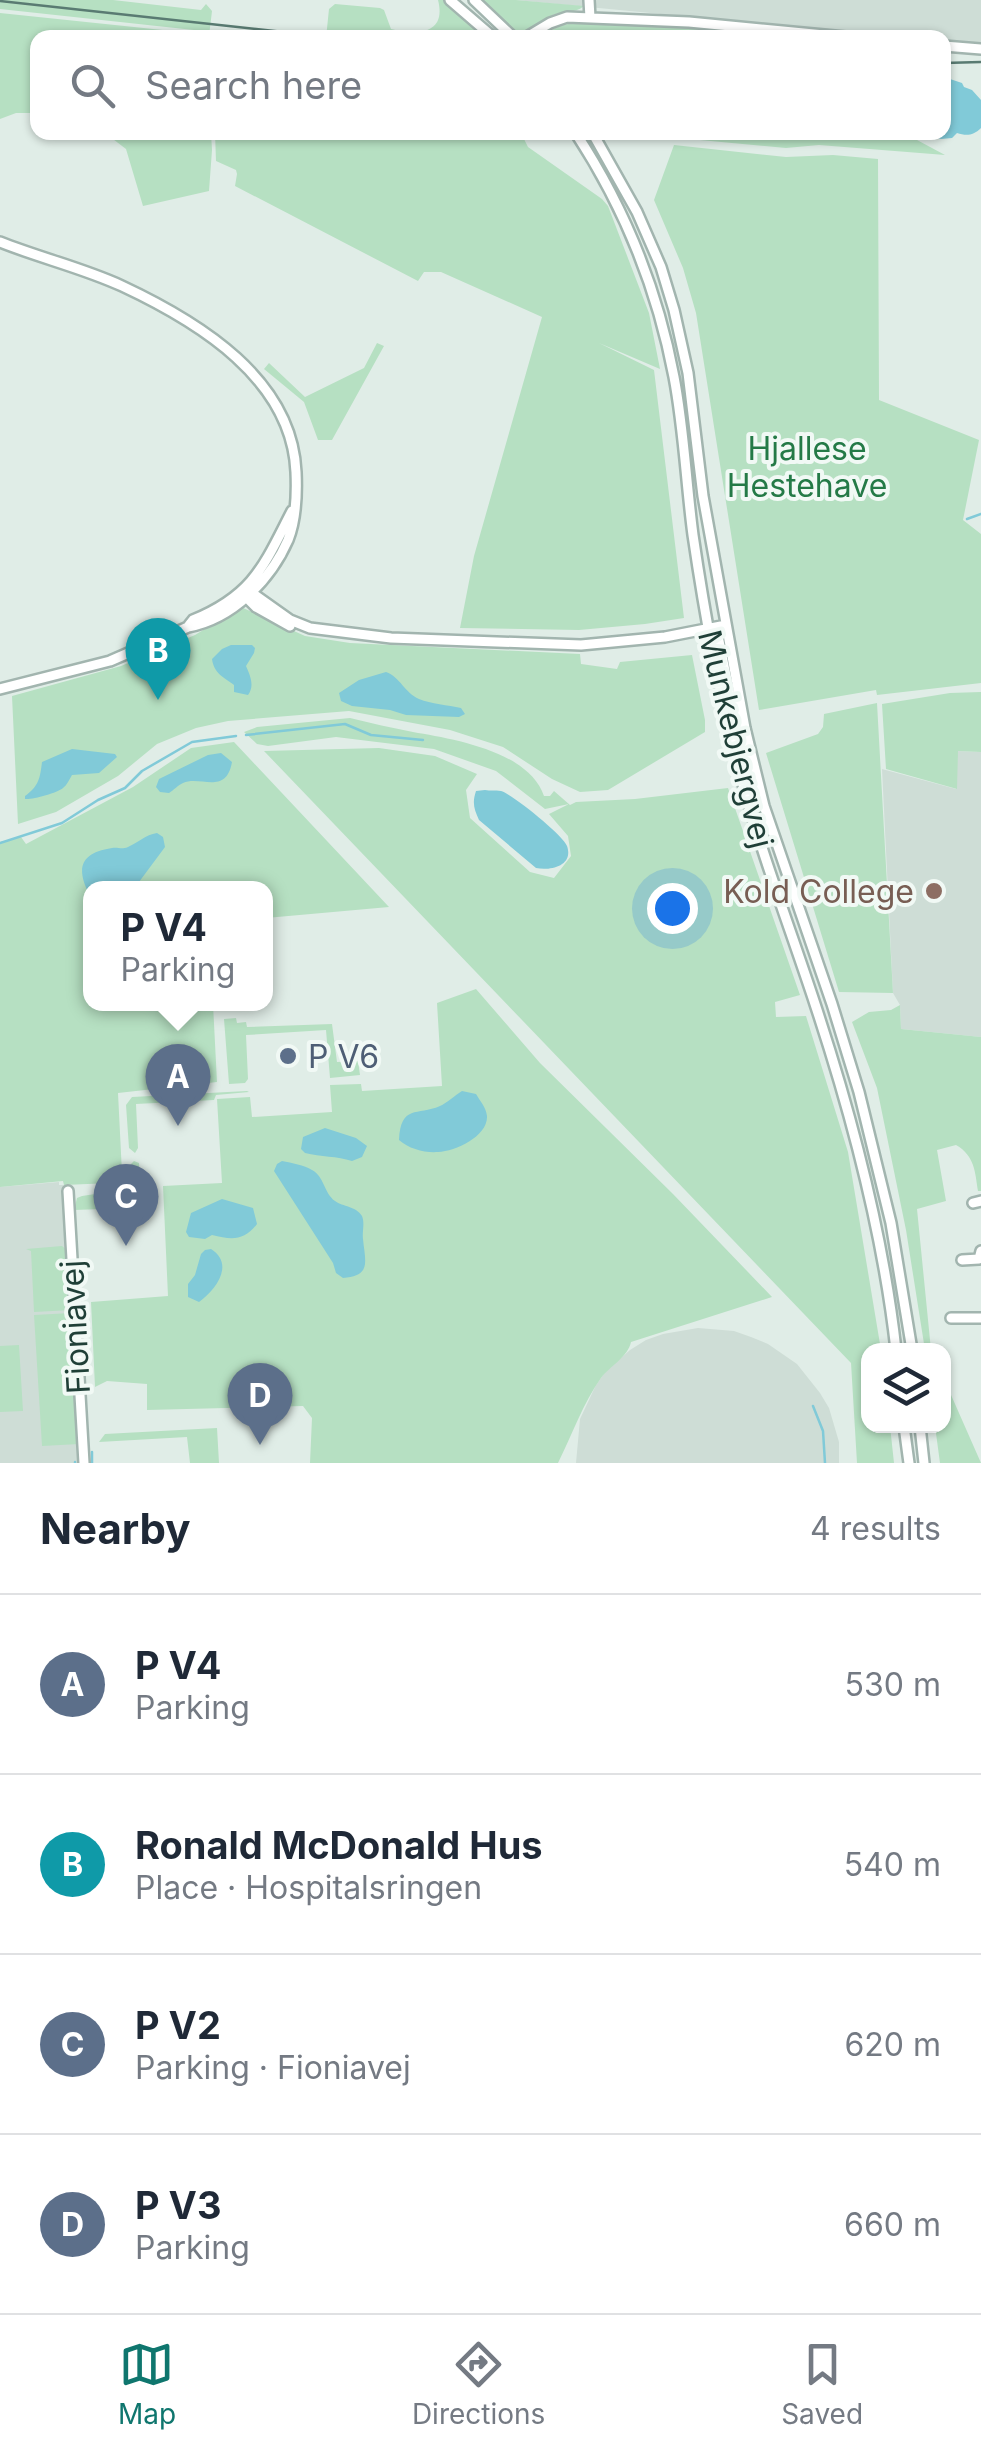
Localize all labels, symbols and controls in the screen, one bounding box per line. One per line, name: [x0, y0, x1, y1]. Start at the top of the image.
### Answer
search box: [30, 30, 951, 140]
icon: search: [65, 58, 120, 113]
text: Search here: [145, 62, 362, 108]
park label: Hjallese Hestehave: [727, 429, 887, 505]
pin: B: [126, 618, 190, 700]
street label: Munkebjergvej: [690, 626, 782, 852]
place label: Kold College: [723, 872, 914, 911]
marker: Kold College: [923, 880, 945, 902]
popup: [83, 881, 273, 1011]
your location: [647, 883, 698, 934]
text: P V4: [121, 904, 207, 950]
text: Parking: [121, 950, 235, 989]
place label: P V6: [308, 1037, 379, 1076]
pin: A: [146, 1044, 210, 1126]
marker: P V6: [277, 1045, 299, 1067]
pin: C: [94, 1164, 158, 1246]
street label: Fioniavej: [52, 1259, 98, 1395]
map controls: [861, 1343, 951, 1433]
button: layers: [861, 1343, 951, 1433]
pin: D: [228, 1362, 292, 1445]
text: Nearby: [40, 1503, 191, 1554]
text: 4 results: [810, 1509, 941, 1548]
text: P V4: [135, 1642, 221, 1688]
text: A: [61, 1665, 84, 1704]
text: 530 m: [845, 1665, 941, 1704]
text: Parking: [135, 1688, 250, 1727]
text: Ronald McDonald Hus: [135, 1822, 543, 1868]
text: B: [62, 1845, 83, 1884]
text: 540 m: [844, 1845, 941, 1884]
text: Place · Hospitalsringen: [135, 1868, 482, 1907]
text: P V2: [135, 2002, 221, 2048]
text: C: [61, 2025, 84, 2064]
text: 620 m: [844, 2025, 941, 2064]
text: Parking · Fioniavej: [135, 2048, 411, 2087]
text: P V3: [135, 2182, 222, 2228]
text: D: [61, 2205, 84, 2244]
text: 660 m: [844, 2205, 941, 2244]
text: Parking: [135, 2228, 250, 2267]
tab: Map: [118, 2337, 176, 2431]
tab: Directions: [412, 2337, 545, 2431]
tab: Saved: [781, 2337, 863, 2431]

